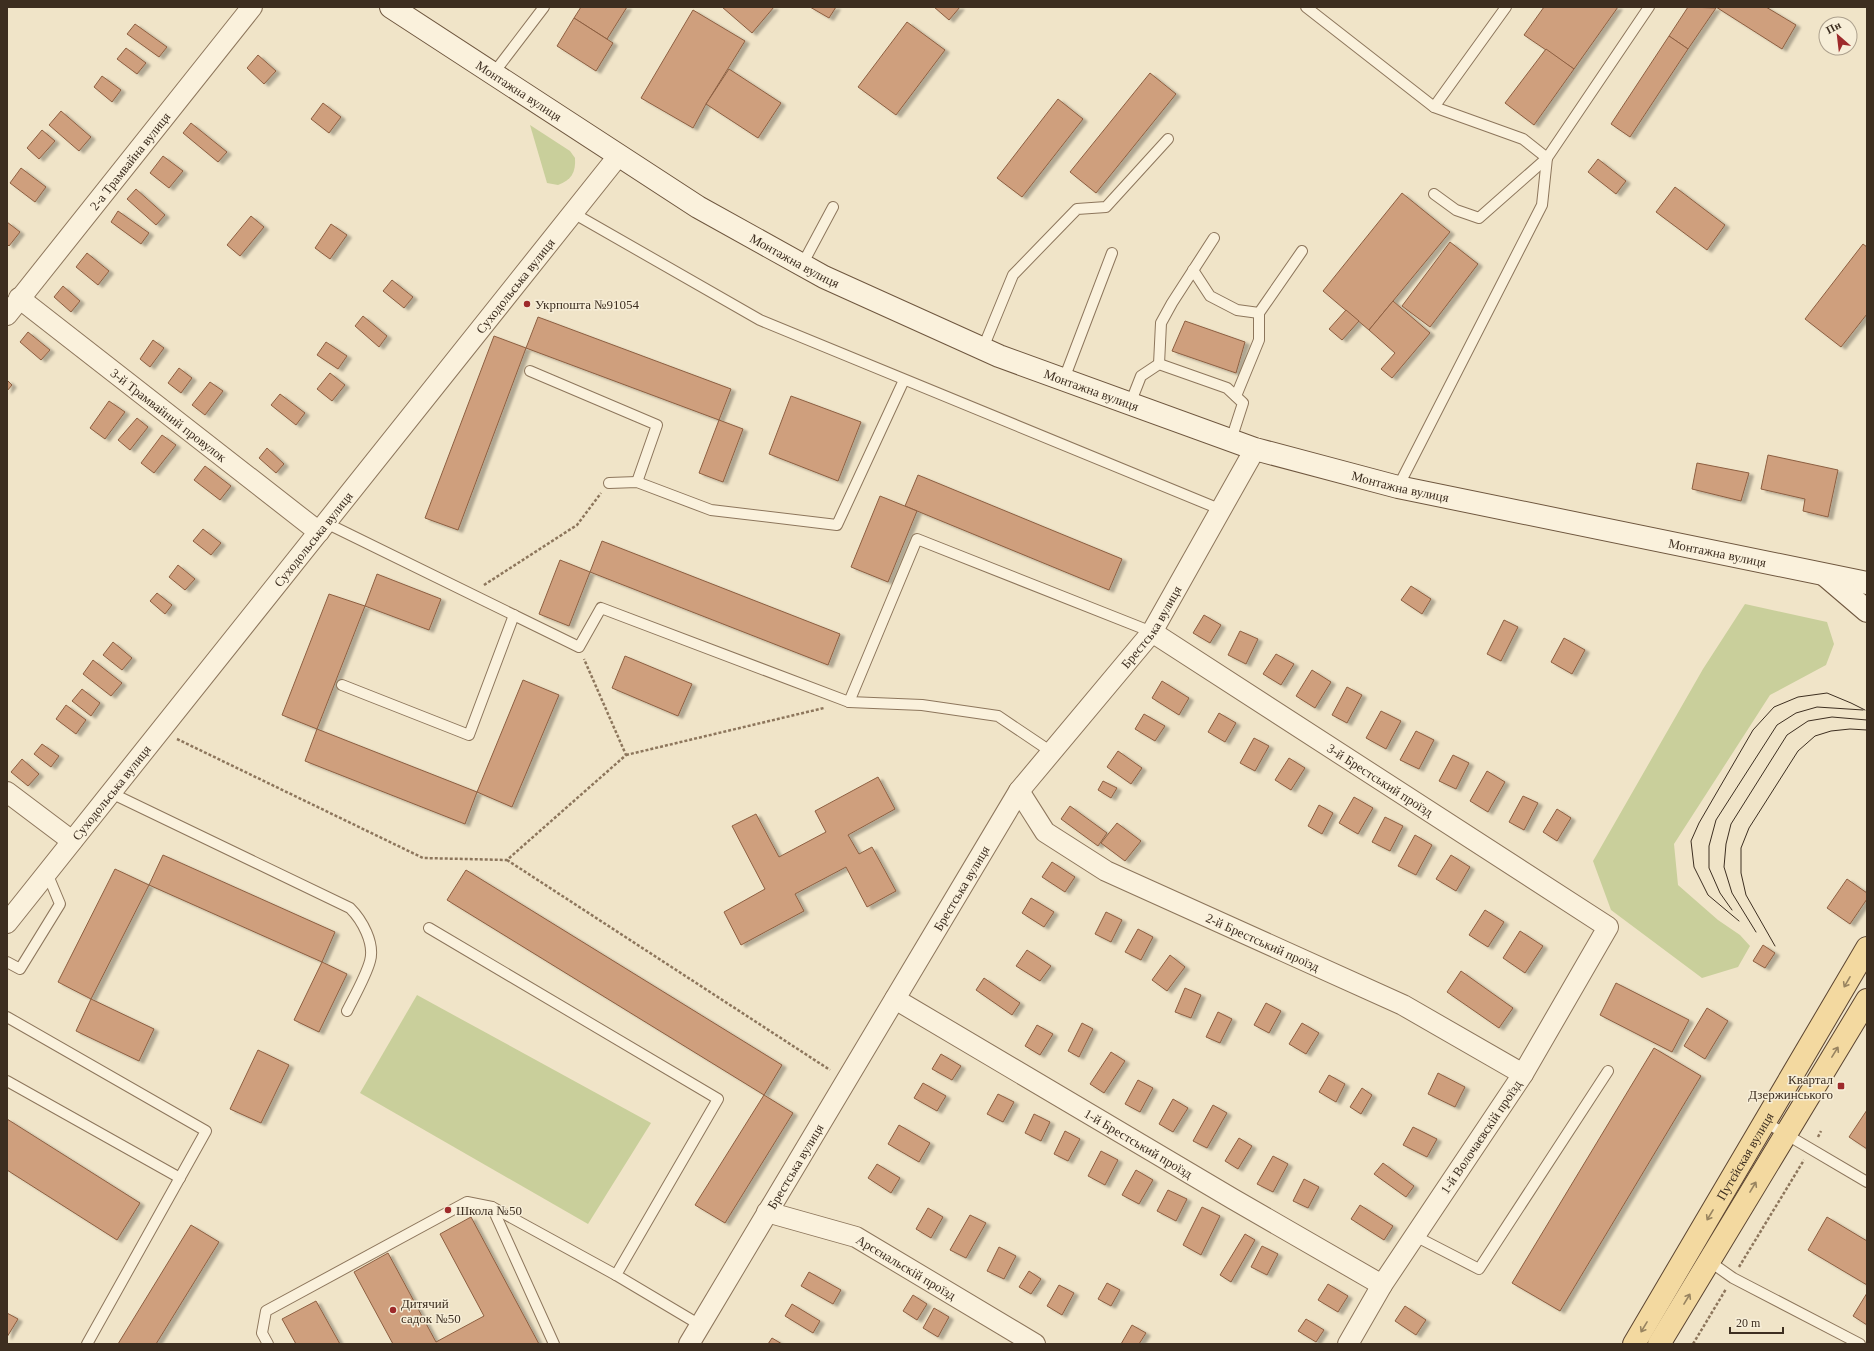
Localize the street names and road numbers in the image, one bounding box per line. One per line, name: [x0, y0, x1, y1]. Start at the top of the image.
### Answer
street label: Монтажна вулиця: [473, 57, 565, 124]
street label: 2-а Трамвайна вулиця: [86, 109, 173, 213]
street label: Монтажна вулиця: [748, 230, 842, 290]
street label: Суходольська вулиця: [472, 235, 557, 336]
street label: 3-й Трамвайний провулок: [108, 365, 230, 465]
street label: Монтажна вулиця: [1042, 366, 1141, 414]
street label: Монтажна вулиця: [1350, 468, 1450, 505]
street label: Суходольська вулиця: [271, 488, 355, 590]
street label: Монтажна вулиця: [1667, 535, 1768, 570]
street label: Брестська вулиця: [1118, 583, 1184, 671]
street label: 3-й Брестський проїзд: [1325, 740, 1436, 820]
street label: Суходольська вулиця: [69, 742, 154, 843]
street label: Брестська вулиця: [930, 843, 992, 933]
street label: 2-й Брестський проїзд: [1204, 910, 1322, 974]
street label: 1-й Волочаєвскій проїзд: [1437, 1077, 1525, 1197]
street label: 1-й Брестський проїзд: [1082, 1105, 1196, 1181]
street label: Путєйская вулиця: [1713, 1110, 1776, 1203]
street label: Брестська вулиця: [764, 1121, 826, 1212]
street label: Арсєнальскій проїзд: [854, 1231, 959, 1303]

